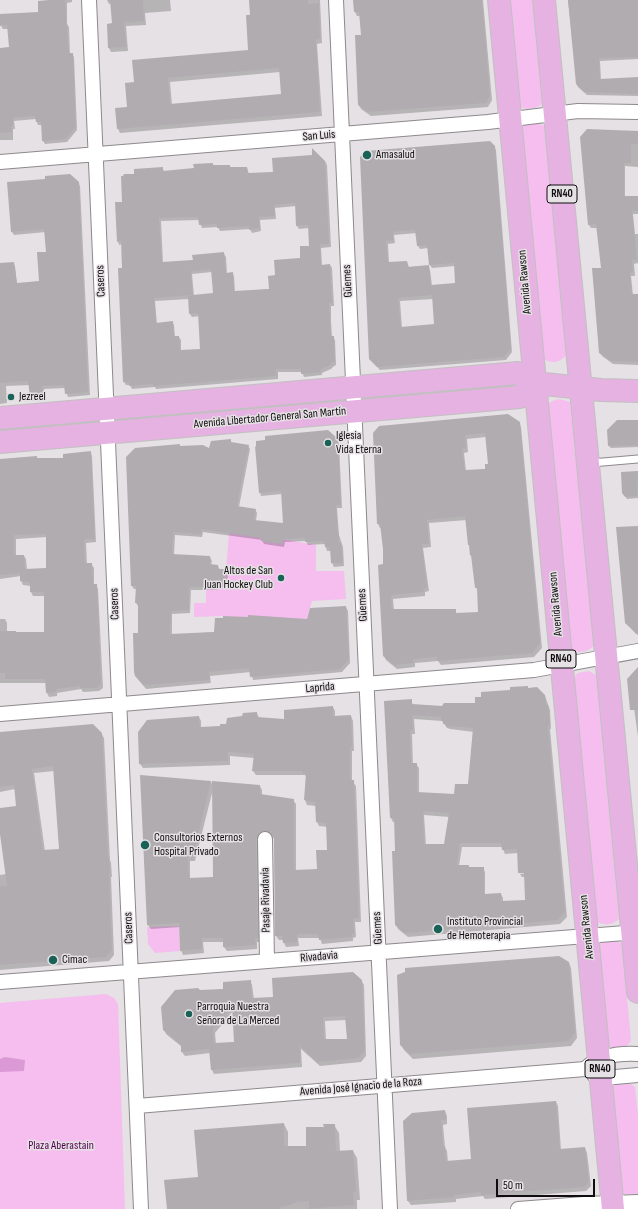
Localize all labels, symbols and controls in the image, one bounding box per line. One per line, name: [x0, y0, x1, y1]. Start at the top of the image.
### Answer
street label: San Luis: [302, 127, 336, 145]
place label: Amasalud: [376, 148, 415, 162]
marker: Amasalud: [361, 149, 373, 161]
road number: RN40: [547, 185, 577, 203]
street label: Avenida Rawson: [515, 249, 535, 315]
street label: Güemes: [340, 264, 356, 298]
street label: Caseros: [93, 265, 109, 297]
place label: Jezreel: [19, 390, 46, 404]
marker: Jezreel: [6, 392, 16, 402]
street label: Avenida Libertador General San Martín: [193, 404, 347, 432]
place label: Iglesia Vida Eterna: [336, 429, 382, 457]
marker: Iglesia Vida Eterna: [323, 438, 333, 448]
place label: Altos de San Juan Hockey Club: [204, 564, 273, 592]
street label: Avenida Rawson: [546, 571, 566, 637]
marker: Altos de San Juan Hockey Club: [276, 573, 286, 583]
street label: Caseros: [107, 588, 123, 620]
street label: Güemes: [355, 588, 371, 622]
road number: RN40: [546, 650, 576, 668]
street label: Laprida: [305, 680, 335, 696]
place label: Consultorios Externos Hospital Privado: [154, 831, 242, 859]
marker: Consultorios Externos Hospital Privado: [139, 839, 151, 851]
street label: Pasaje Rivadavia: [258, 867, 274, 933]
street label: Avenida Rawson: [576, 894, 598, 960]
street label: Güemes: [370, 911, 386, 945]
street label: Caseros: [121, 912, 137, 944]
place label: Instituto Provincial de Hemoterapia: [447, 915, 523, 943]
marker: Instituto Provincial de Hemoterapia: [432, 923, 444, 935]
street label: Rivadavia: [299, 948, 339, 966]
place label: Cimac: [62, 953, 87, 967]
marker: Cimac: [47, 954, 59, 966]
place label: Parroquia Nuestra Señora de La Merced: [197, 1000, 279, 1028]
marker: Parroquia Nuestra Señora de La Merced: [184, 1009, 194, 1019]
road number: RN40: [585, 1060, 615, 1078]
street label: Avenida José Ignacio de la Roza: [299, 1074, 423, 1100]
park label: Plaza Aberastain: [28, 1139, 94, 1153]
scale bar: [498, 1171, 597, 1197]
text: 50 m: [503, 1178, 523, 1193]

